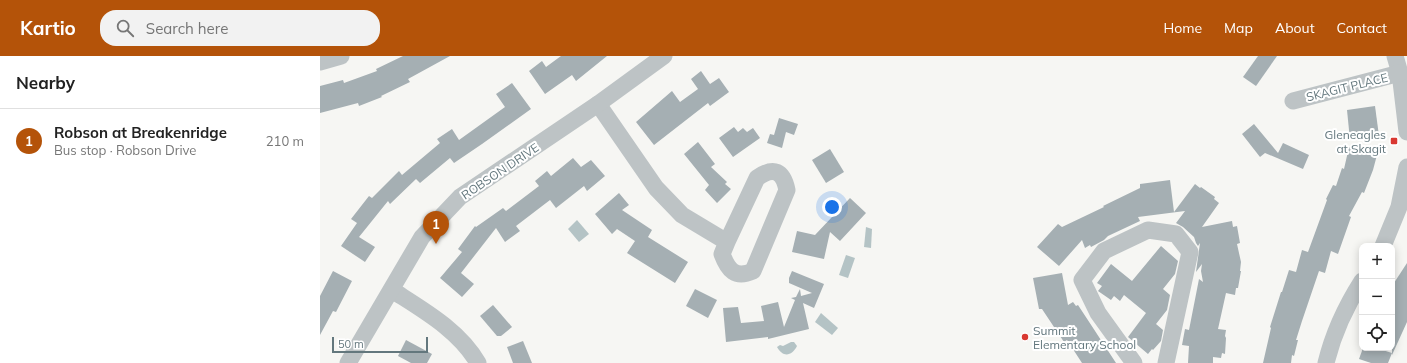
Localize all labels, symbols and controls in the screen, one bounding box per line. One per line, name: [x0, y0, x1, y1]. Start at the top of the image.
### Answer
search box: [100, 10, 380, 46]
text: Kartio: [20, 16, 76, 40]
icon: search: [114, 17, 136, 39]
text: Search here: [146, 19, 228, 38]
text: Home: [1163, 19, 1202, 37]
text: Map: [1224, 19, 1253, 37]
text: About: [1275, 19, 1315, 37]
text: Contact: [1337, 19, 1387, 37]
street label: SKAGIT PLACE: [1305, 70, 1389, 104]
text: Nearby: [16, 72, 75, 93]
text: Robson at Breakenridge: [54, 123, 227, 142]
place label: Gleneagles at Skagit: [1325, 127, 1386, 156]
text: 1: [25, 133, 33, 149]
text: 210 m: [266, 133, 304, 149]
marker: Gleneagles at Skagit: [1389, 136, 1399, 146]
street label: ROBSON DRIVE: [458, 140, 542, 202]
text: Bus stop · Robson Drive: [54, 142, 196, 158]
your location: [822, 197, 842, 217]
pin: 1: [423, 211, 449, 244]
map controls: [1359, 243, 1395, 351]
button: +: [1359, 243, 1395, 279]
button: −: [1359, 279, 1395, 315]
button: locate: [1359, 315, 1395, 351]
place label: Summit Elementary School: [1033, 323, 1136, 352]
marker: Summit Elementary School: [1020, 332, 1030, 342]
scale bar: [332, 335, 428, 354]
text: 50 m: [338, 337, 364, 351]

